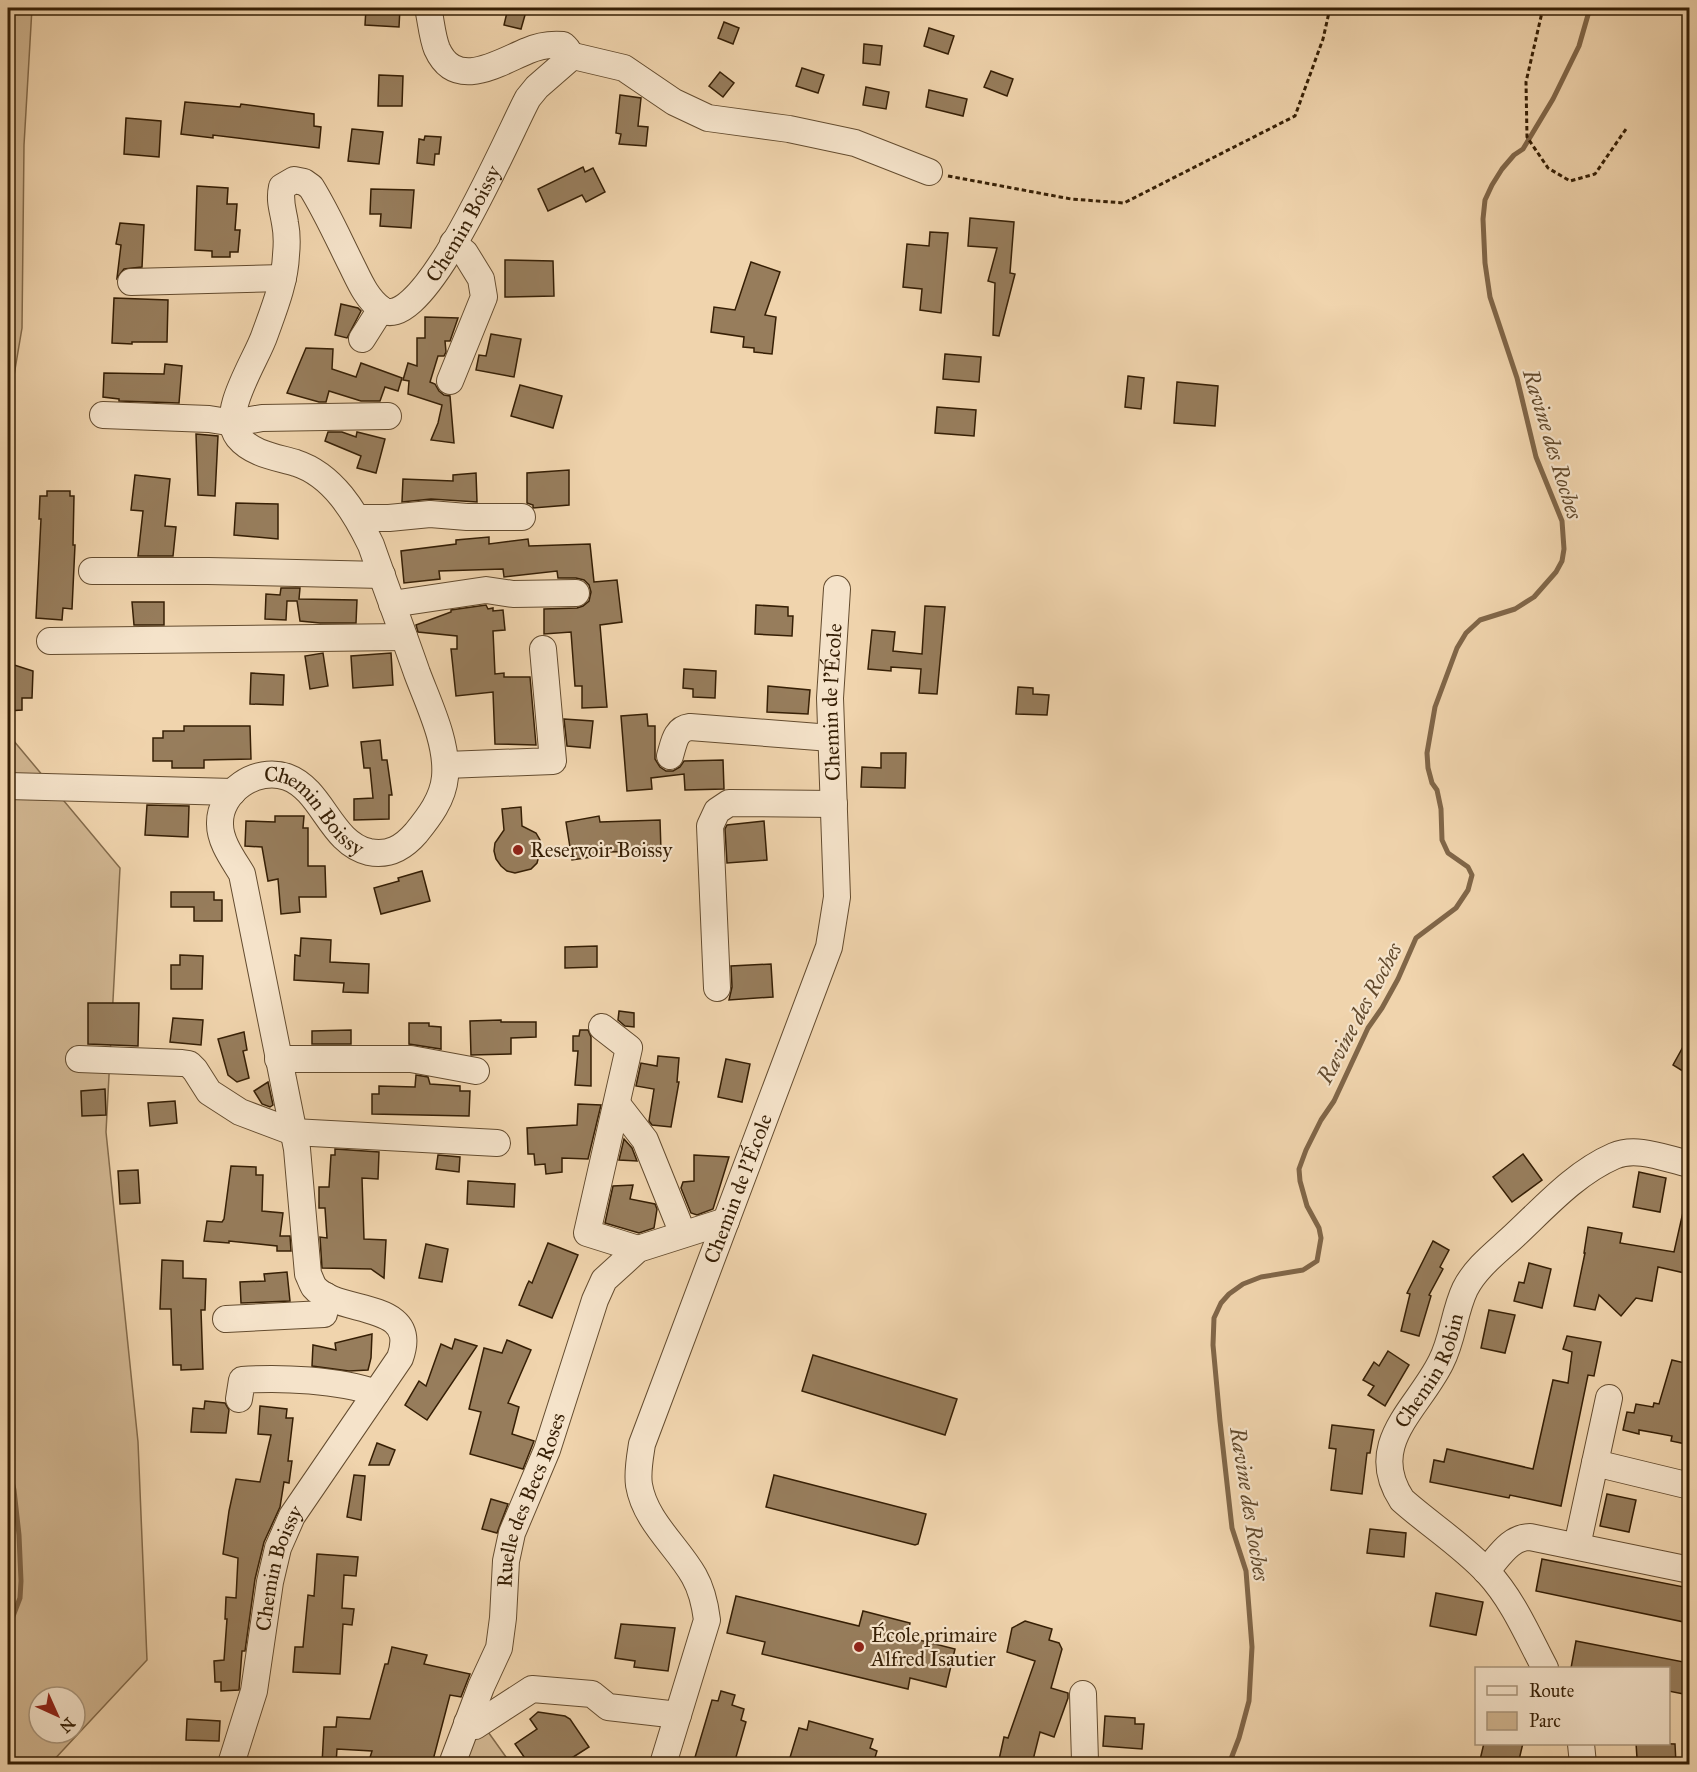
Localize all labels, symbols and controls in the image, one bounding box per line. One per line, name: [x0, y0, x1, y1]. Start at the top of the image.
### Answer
street label: Chemin Boissy: [420, 160, 507, 287]
water label: Ravine des Roches: [1517, 365, 1588, 523]
street label: Chemin de l'École: [817, 622, 848, 781]
street label: Chemin Boissy: [264, 761, 369, 862]
place label: Reservoir Boissy: [530, 837, 673, 863]
marker: Reservoir Boissy: [511, 843, 525, 857]
water label: Ravine des Roches: [1311, 938, 1408, 1089]
street label: Chemin de l'École: [698, 1110, 778, 1267]
street label: Chemin Robin: [1389, 1311, 1469, 1433]
street label: Ruelle des Becs Roses: [492, 1409, 571, 1588]
water label: Ravine des Roches: [1224, 1424, 1275, 1583]
street label: Chemin Boissy: [250, 1499, 309, 1633]
place label: École primaire Alfred Isautier: [870, 1621, 998, 1672]
marker: École primaire Alfred Isautier: [852, 1640, 866, 1654]
legend: [1475, 1667, 1670, 1745]
text: Route: [1529, 1680, 1574, 1702]
north arrow: [27, 1685, 87, 1745]
text: Parc: [1529, 1710, 1561, 1732]
text: N: [55, 1714, 79, 1737]

